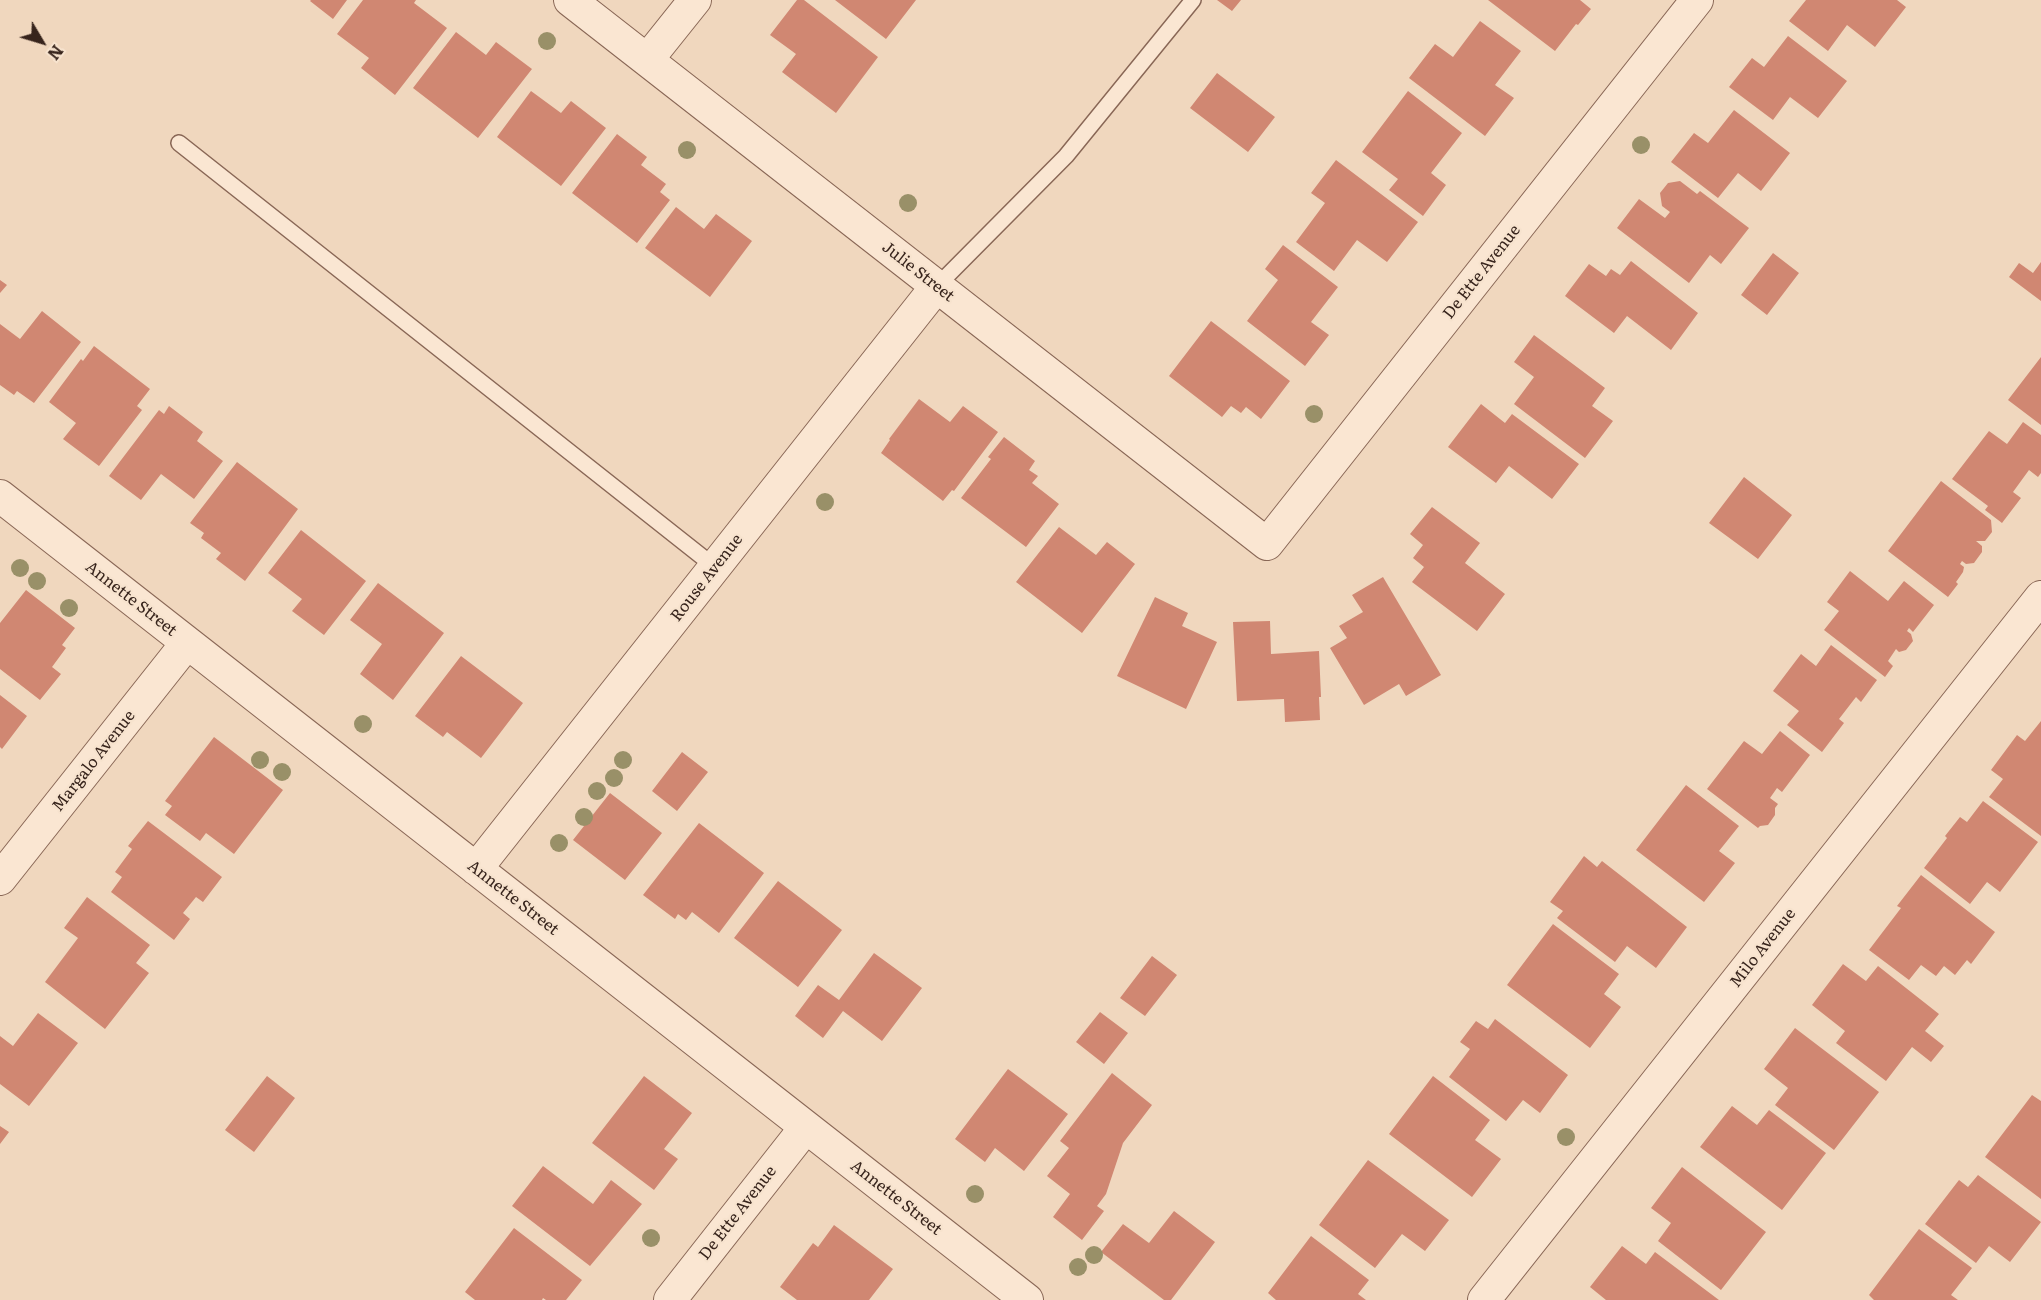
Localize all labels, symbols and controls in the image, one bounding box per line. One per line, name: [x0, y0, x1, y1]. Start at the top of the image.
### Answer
north arrow: [12, 12, 72, 72]
text: N: [43, 40, 70, 66]
street label: De Ette Avenue: [1439, 221, 1525, 323]
street label: Julie Street: [878, 238, 958, 306]
street label: Rouse Avenue: [667, 531, 747, 625]
street label: Annette Street: [82, 557, 180, 641]
street label: Margalo Avenue: [49, 707, 139, 815]
street label: Annette Street: [464, 856, 562, 940]
street label: Milo Avenue: [1726, 905, 1800, 991]
street label: Annette Street: [847, 1156, 945, 1240]
street label: De Ette Avenue: [695, 1162, 781, 1264]

